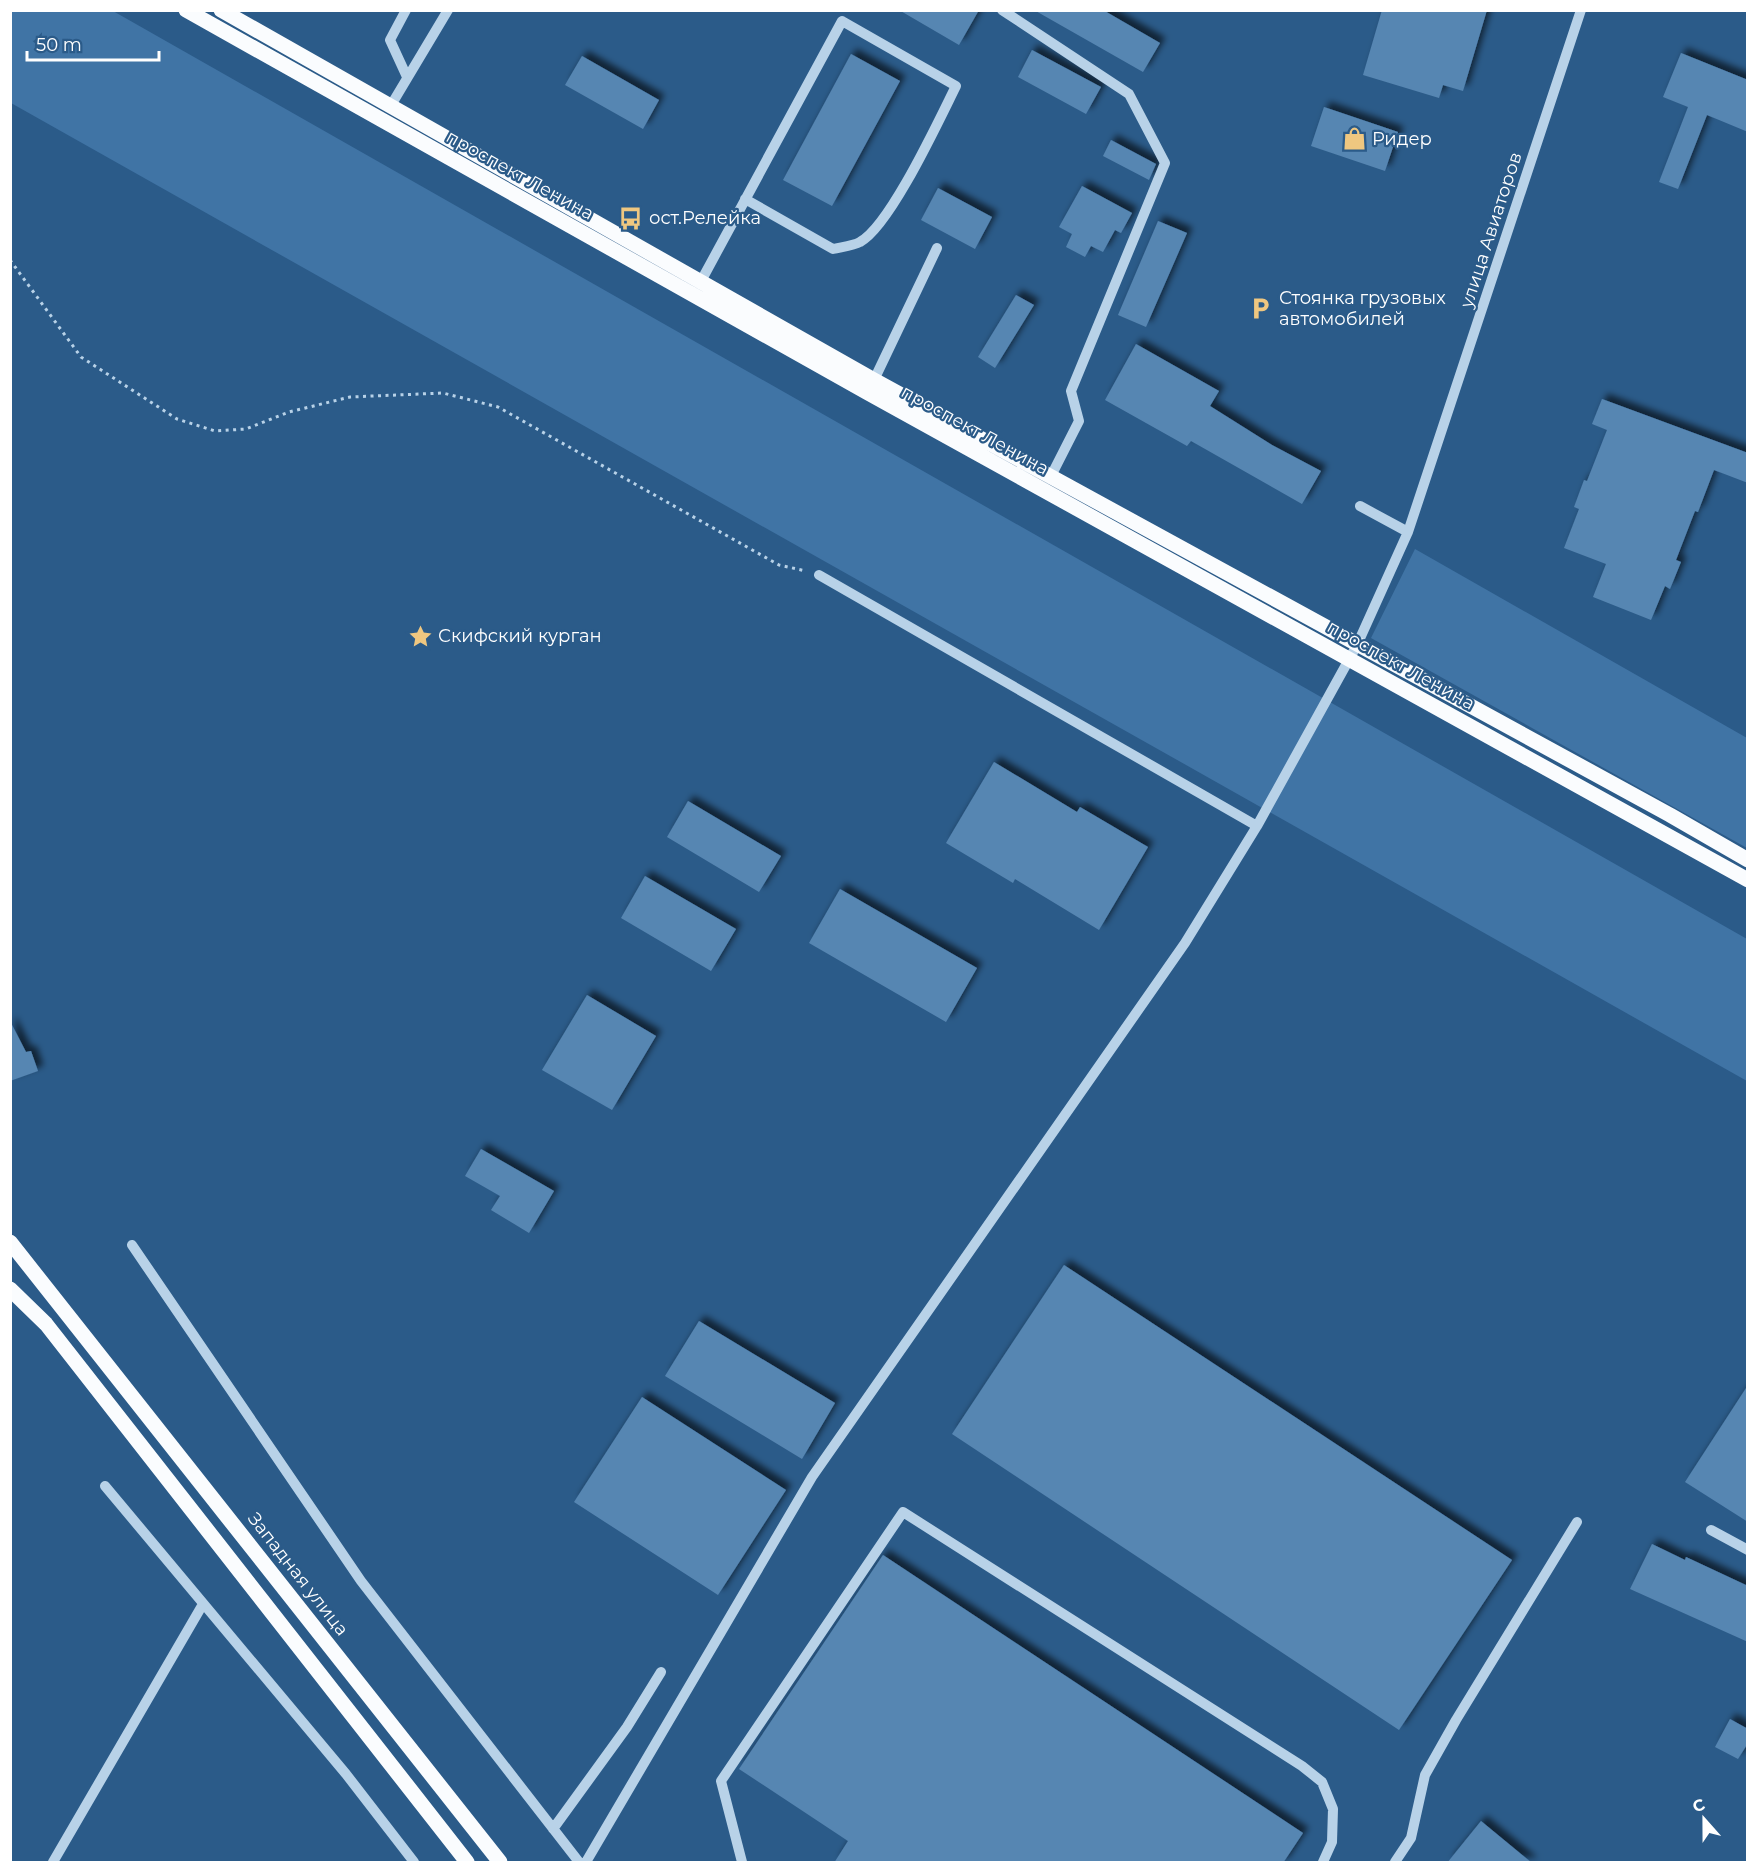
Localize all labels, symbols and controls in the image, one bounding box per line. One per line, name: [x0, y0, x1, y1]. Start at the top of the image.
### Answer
scale bar: [27, 24, 159, 62]
text: 50 m: [36, 34, 82, 56]
street label: проспект Ленина: [442, 125, 598, 225]
shop icon: Ридер: [1341, 126, 1367, 152]
place label: Ридер: [1372, 128, 1432, 150]
street label: улица Авиаторов: [1455, 149, 1527, 312]
bus stop icon: ост.Релейка: [618, 205, 644, 231]
place label: ост.Релейка: [649, 207, 761, 229]
place label: Стоянка грузовых автомобилей: [1279, 287, 1446, 330]
parking icon: Стоянка грузовых автомобилей: [1248, 295, 1274, 321]
street label: проспект Ленина: [897, 380, 1053, 480]
street label: проспект Ленина: [1323, 615, 1479, 715]
place icon: Скифский курган: [407, 623, 433, 649]
place label: Скифский курган: [438, 625, 602, 647]
street label: Западная улица: [243, 1508, 353, 1640]
north arrow: [1674, 1789, 1734, 1849]
text: С: [1690, 1794, 1708, 1816]

